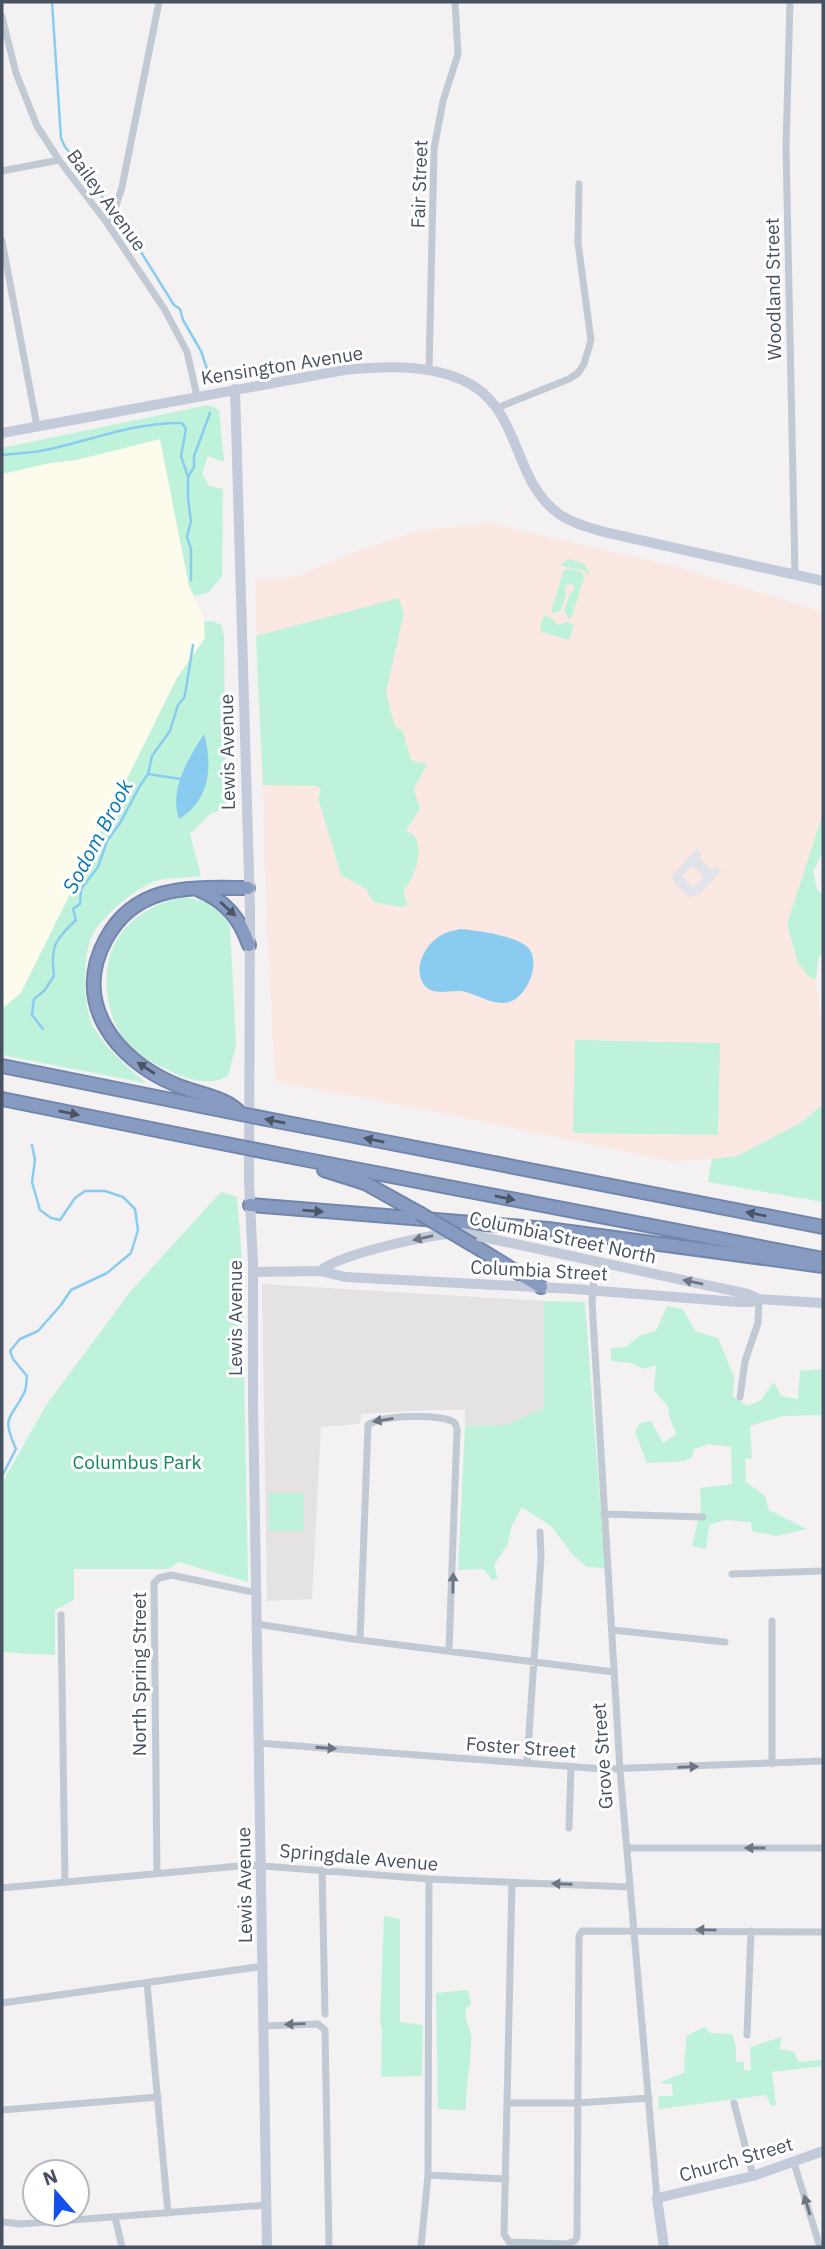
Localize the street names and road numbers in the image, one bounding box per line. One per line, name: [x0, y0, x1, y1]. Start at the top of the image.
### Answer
street label: Fair Street: [405, 139, 433, 229]
street label: Bailey Avenue: [62, 144, 152, 256]
street label: Woodland Street: [760, 217, 786, 361]
street label: Kensington Avenue: [199, 340, 365, 390]
street label: Lewis Avenue: [214, 694, 240, 810]
street label: Columbia Street North: [467, 1205, 659, 1269]
street label: Columbia Street: [470, 1254, 608, 1286]
street label: Lewis Avenue: [223, 1260, 247, 1376]
street label: North Spring Street: [127, 1592, 151, 1756]
street label: Grove Street: [586, 1702, 618, 1810]
street label: Foster Street: [465, 1731, 577, 1763]
street label: Lewis Avenue: [231, 1827, 257, 1943]
street label: Springdale Avenue: [279, 1838, 439, 1876]
street label: Church Street: [676, 2131, 796, 2187]

